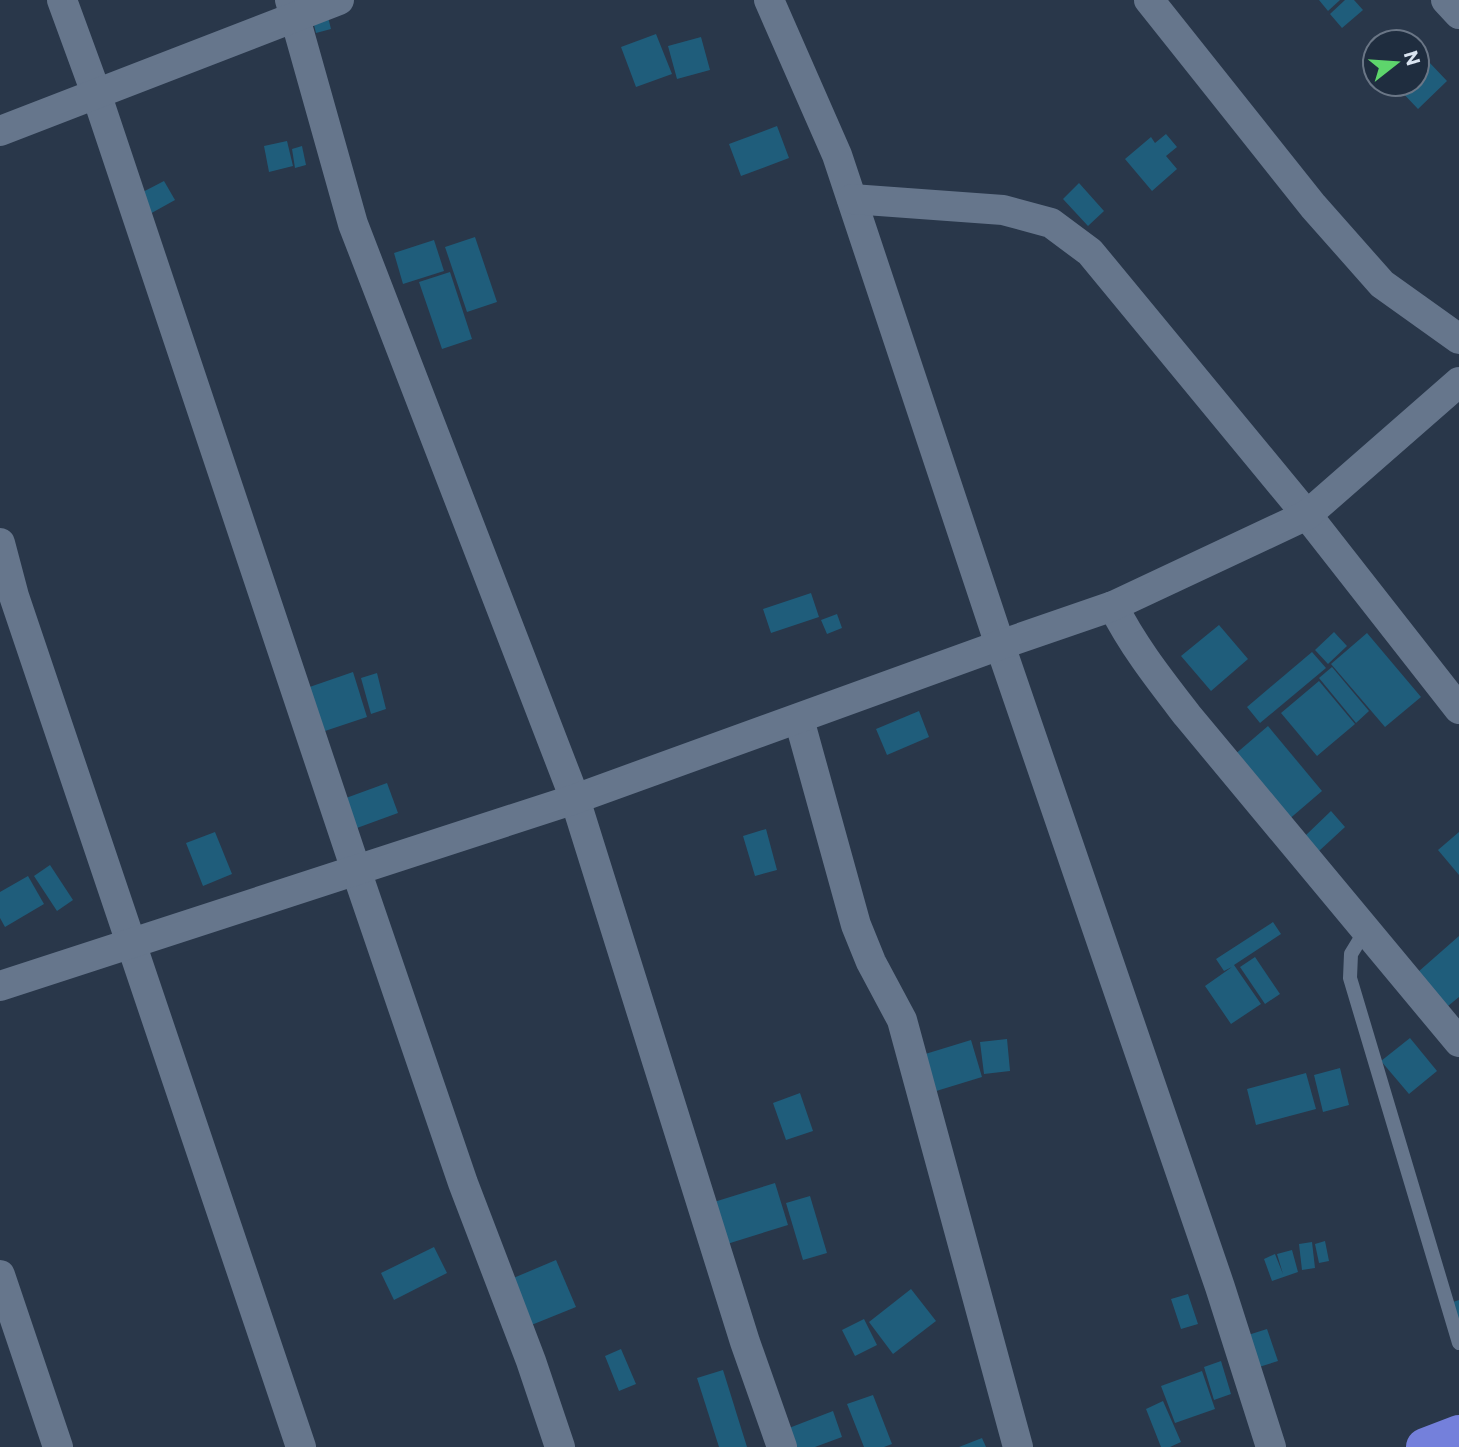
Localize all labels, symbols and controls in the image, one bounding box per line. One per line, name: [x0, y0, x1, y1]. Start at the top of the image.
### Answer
north arrow: [1361, 28, 1431, 98]
text: N: [1400, 48, 1426, 68]

